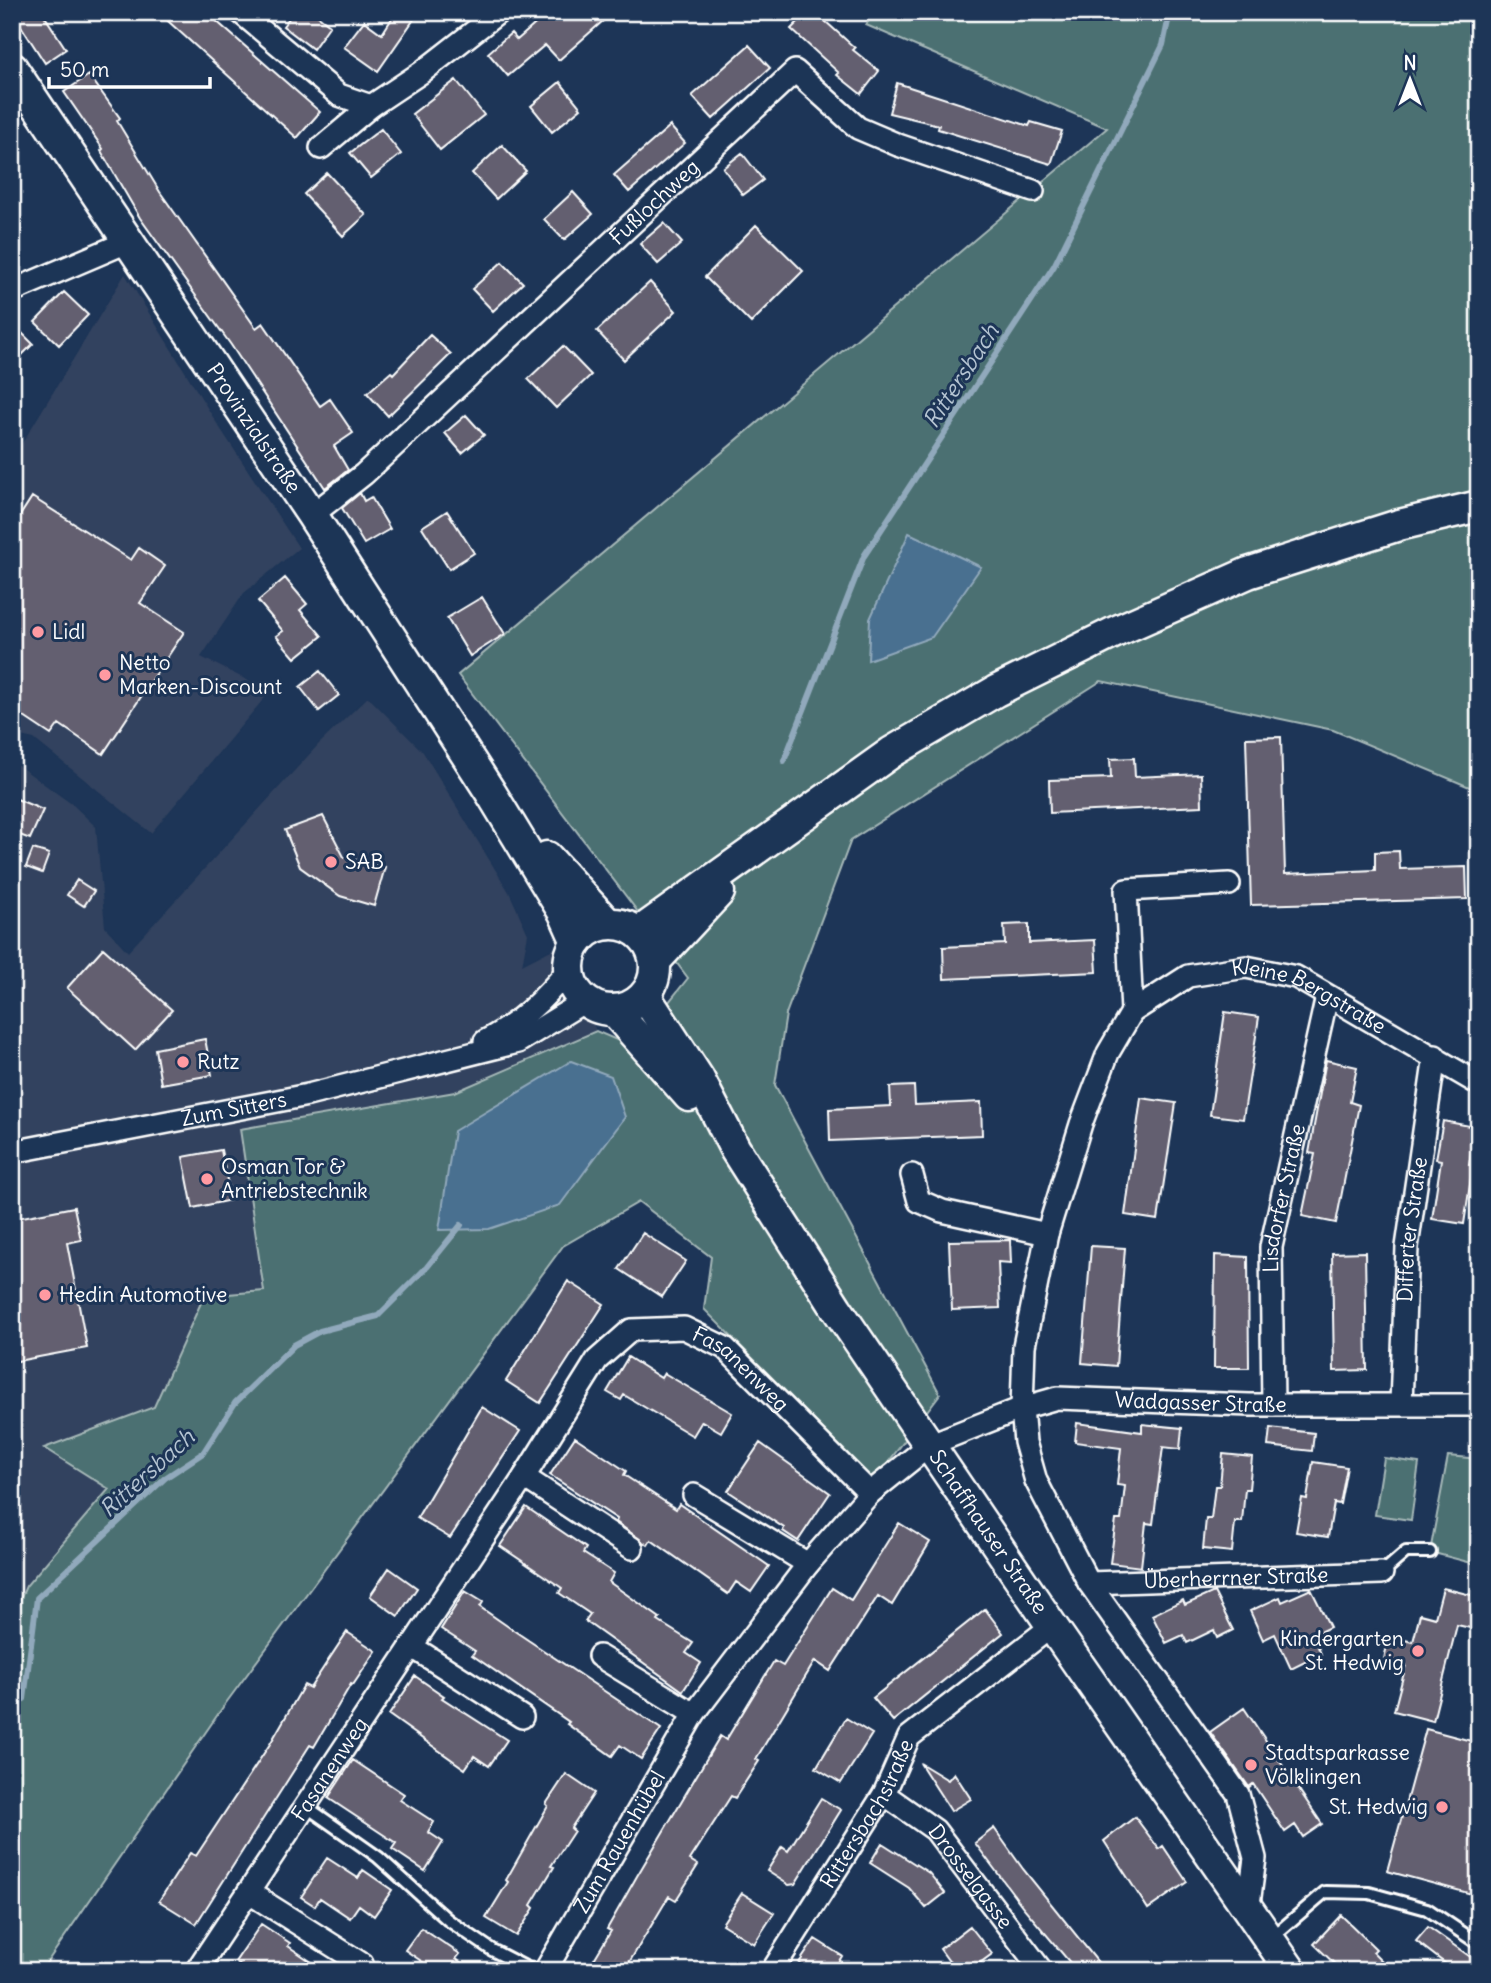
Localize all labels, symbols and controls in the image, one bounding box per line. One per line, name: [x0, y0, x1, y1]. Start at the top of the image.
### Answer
scale bar: [49, 46, 210, 90]
north arrow: [1376, 46, 1446, 116]
text: N: [1403, 51, 1417, 75]
text: 50 m: [60, 56, 109, 83]
street label: Fußlochweg: [604, 153, 705, 251]
water label: Rittersbach: [916, 318, 1005, 433]
street label: Provinzialstraße: [201, 358, 308, 498]
place label: Lidl: [52, 618, 85, 645]
marker: Lidl: [30, 624, 46, 640]
place label: Netto Marken-Discount: [119, 649, 282, 700]
marker: Netto Marken-Discount: [97, 667, 113, 683]
place label: SAB: [345, 848, 384, 875]
marker: SAB: [323, 854, 339, 870]
street label: Kleine Bergstraße: [1230, 953, 1391, 1040]
place label: Rutz: [197, 1048, 240, 1075]
marker: Rutz: [175, 1054, 191, 1070]
street label: Zum Sitters: [179, 1085, 289, 1132]
street label: Lisdorfer Straße: [1257, 1121, 1311, 1273]
place label: Osman Tor & Antriebstechnik: [221, 1153, 368, 1204]
street label: Differter Straße: [1391, 1155, 1433, 1303]
marker: Osman Tor & Antriebstechnik: [199, 1171, 215, 1187]
place label: Hedin Automotive: [59, 1281, 227, 1308]
marker: Hedin Automotive: [37, 1287, 53, 1303]
street label: Fasanenweg: [688, 1320, 795, 1417]
street label: Wadgasser Straße: [1114, 1386, 1287, 1418]
water label: Rittersbach: [93, 1422, 201, 1523]
street label: Schaffhauser Straße: [923, 1445, 1054, 1619]
street label: Überherrner Straße: [1143, 1561, 1329, 1594]
place label: Kindergarten St. Hedwig: [1280, 1625, 1404, 1676]
marker: Kindergarten St. Hedwig: [1410, 1643, 1426, 1659]
street label: Fasanenweg: [285, 1712, 374, 1826]
street label: Rittersbachstraße: [814, 1735, 919, 1893]
place label: Stadtsparkasse Völklingen: [1265, 1739, 1410, 1790]
marker: Stadtsparkasse Völklingen: [1243, 1757, 1259, 1773]
street label: Zum Rauenhübel: [568, 1766, 671, 1918]
place label: St. Hedwig: [1329, 1793, 1428, 1820]
marker: St. Hedwig: [1434, 1799, 1450, 1815]
street label: Drosselgasse: [922, 1819, 1019, 1934]

